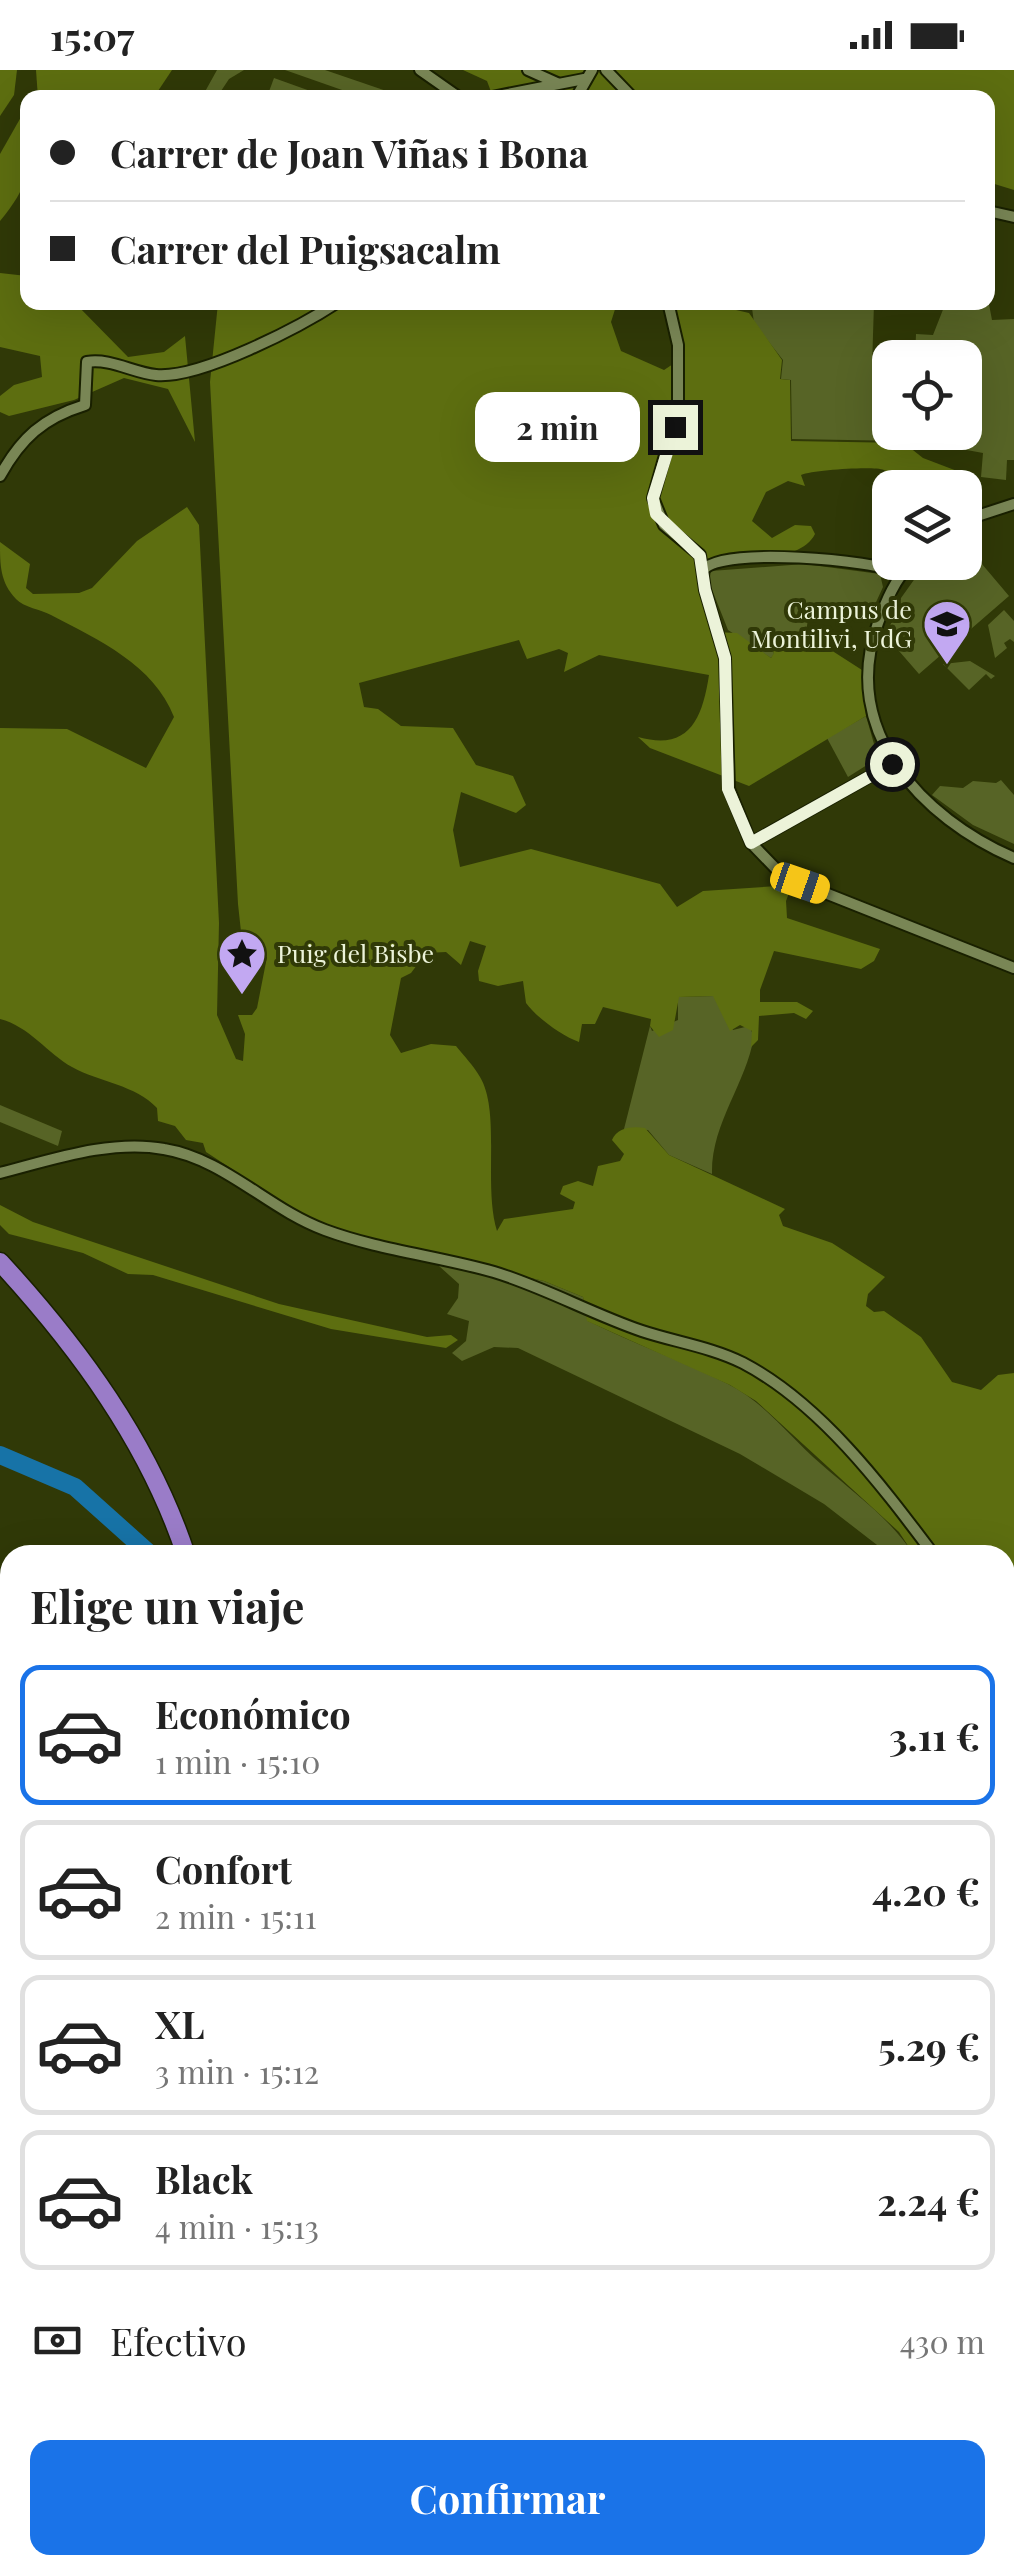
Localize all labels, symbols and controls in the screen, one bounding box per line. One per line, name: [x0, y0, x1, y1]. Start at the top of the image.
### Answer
text: 15:07: [50, 10, 134, 61]
text: Carrer de Joan Viñas i Bona: [110, 127, 588, 178]
text: Carrer del Puigsacalm: [110, 223, 501, 274]
map controls: [872, 340, 982, 580]
button: locate: [872, 340, 982, 450]
callout: 2 min: [475, 392, 640, 462]
text: 2 min: [516, 405, 599, 448]
route end: [653, 405, 698, 450]
button: layers: [872, 470, 982, 580]
place label: Campus de Montilivi, UdG: [751, 592, 912, 654]
school or university icon: Campus de Montilivi, UdG: [921, 598, 973, 666]
route start: [870, 742, 915, 787]
car: [767, 859, 833, 907]
place icon: Puig del Bisbe: [216, 928, 268, 996]
place label: Puig del Bisbe: [277, 936, 434, 969]
text: Elige un viaje: [30, 1575, 305, 1635]
text: Económico: [155, 1688, 351, 1739]
icon: car: [35, 1690, 125, 1780]
text: 3.11 €: [889, 1710, 980, 1761]
text: 1 min · 15:10: [155, 1739, 320, 1782]
text: Confort: [155, 1843, 292, 1894]
icon: car: [35, 1845, 125, 1935]
text: 4.20 €: [872, 1865, 980, 1916]
text: 2 min · 15:11: [155, 1894, 317, 1937]
text: XL: [155, 1998, 204, 2049]
icon: car: [35, 2000, 125, 2090]
text: 5.29 €: [878, 2020, 980, 2071]
text: 3 min · 15:12: [155, 2049, 319, 2092]
text: Black: [155, 2153, 253, 2204]
icon: car: [35, 2155, 125, 2245]
text: 2.24 €: [877, 2175, 980, 2226]
text: 4 min · 15:13: [155, 2204, 319, 2247]
icon: cash: [30, 2313, 85, 2368]
text: Efectivo: [110, 2315, 246, 2366]
text: 430 m: [900, 2319, 985, 2362]
button: Confirmar: [30, 2440, 985, 2555]

